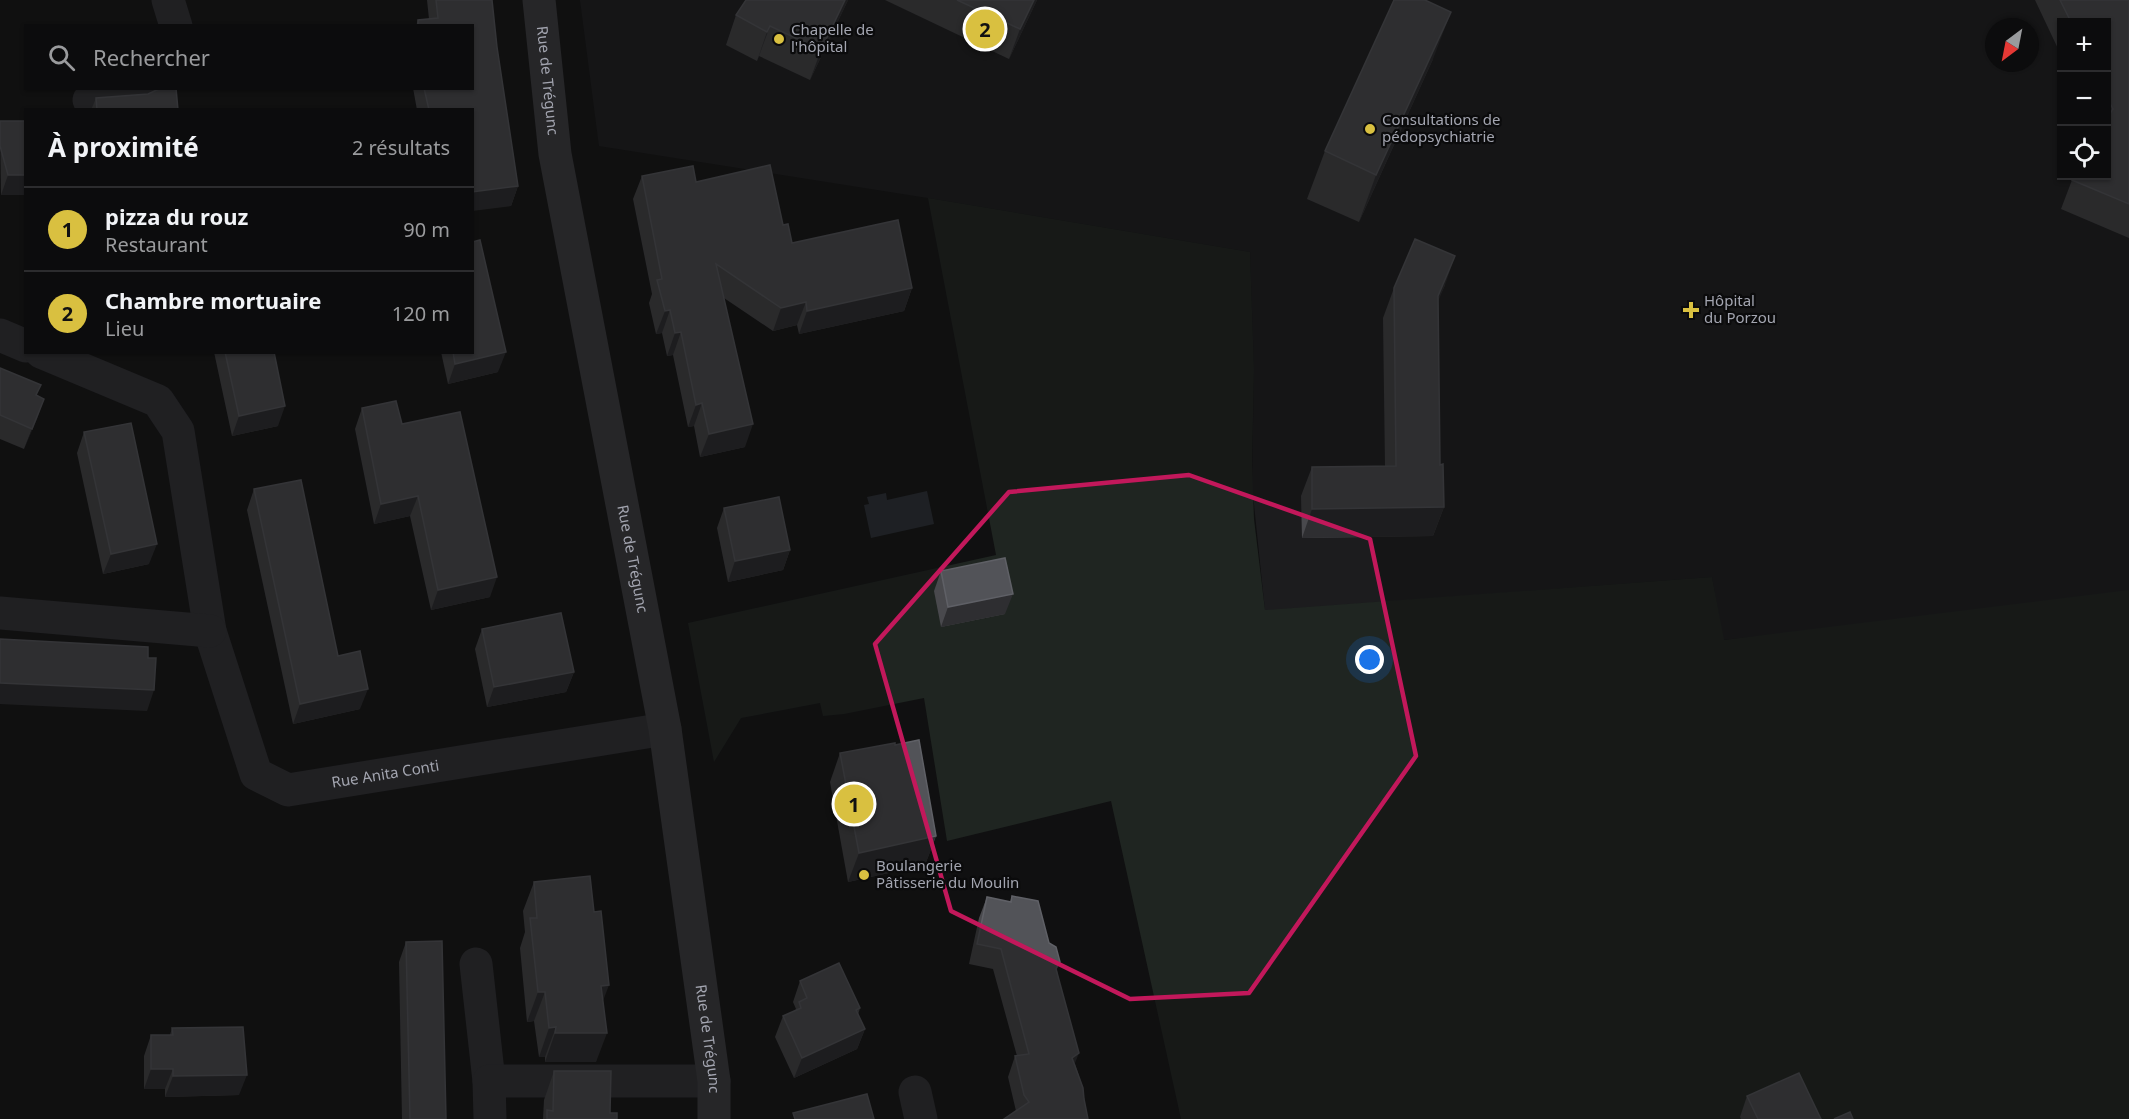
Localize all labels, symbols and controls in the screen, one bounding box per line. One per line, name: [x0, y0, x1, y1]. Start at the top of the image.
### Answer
pin: 2: [966, 6, 1004, 51]
north arrow: [1985, 18, 2039, 72]
map controls: [2057, 18, 2111, 180]
button: +: [2057, 18, 2111, 72]
place label: Chapelle de l'hôpital: [791, 19, 874, 56]
search box: [24, 24, 474, 90]
street label: Rue de Trégunc: [533, 25, 564, 136]
marker: Chapelle de l'hôpital: [772, 32, 786, 46]
icon: search: [45, 41, 78, 74]
text: Rechercher: [93, 42, 210, 72]
button: −: [2057, 72, 2111, 126]
place label: Consultations de pédopsychiatrie: [1382, 109, 1500, 146]
marker: Consultations de pédopsychiatrie: [1363, 122, 1377, 136]
button: locate: [2057, 126, 2111, 180]
text: À proximité: [48, 129, 199, 165]
text: 2 résultats: [352, 134, 450, 161]
text: pizza du rouz: [105, 201, 248, 231]
text: 1: [62, 216, 73, 243]
text: 90 m: [403, 216, 450, 243]
text: Restaurant: [105, 231, 208, 258]
text: Chambre mortuaire: [105, 285, 321, 315]
place label: Hôpital du Porzou: [1704, 290, 1776, 327]
text: 2: [62, 300, 73, 327]
text: 120 m: [392, 300, 450, 327]
marker: Hôpital du Porzou: [1682, 301, 1700, 319]
text: Lieu: [105, 315, 144, 342]
street label: Rue de Trégunc: [613, 503, 654, 614]
your location: [1355, 645, 1384, 674]
street label: Rue Anita Conti: [330, 755, 440, 792]
pin: 1: [834, 782, 874, 826]
place label: Boulangerie Pâtisserie du Moulin: [876, 855, 1019, 892]
marker: Boulangerie Pâtisserie du Moulin: [857, 868, 871, 882]
street label: Rue de Trégunc: [692, 983, 725, 1093]

